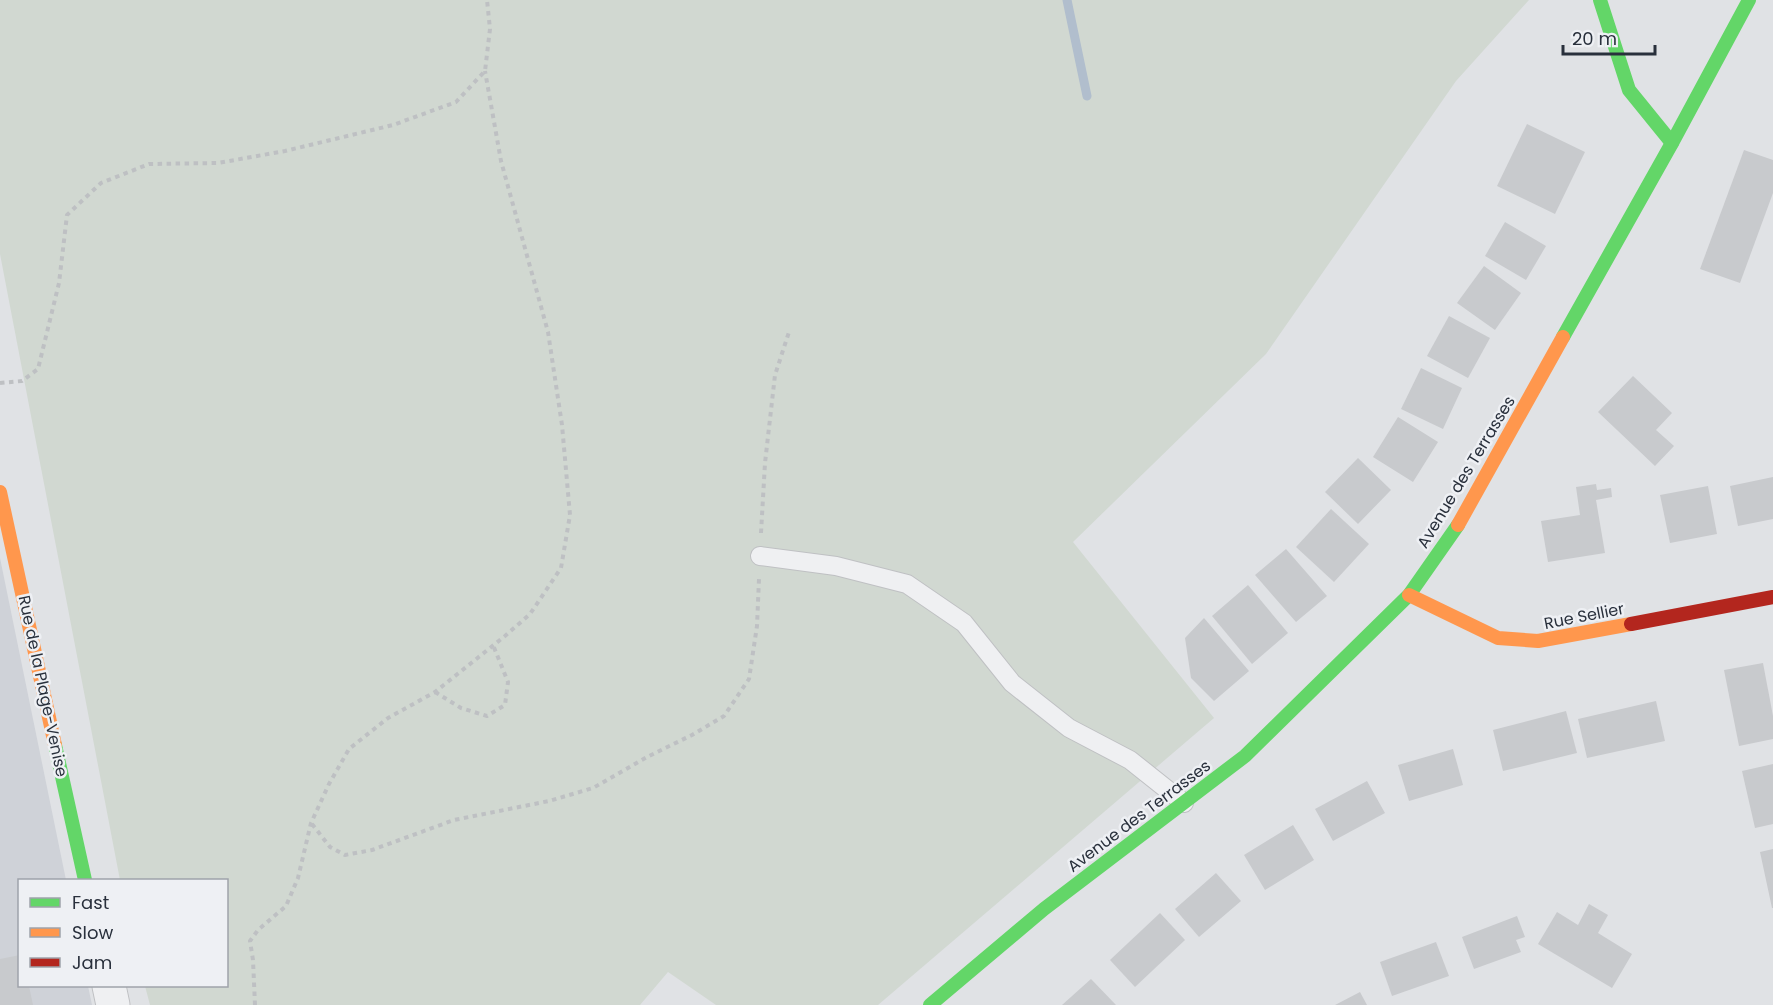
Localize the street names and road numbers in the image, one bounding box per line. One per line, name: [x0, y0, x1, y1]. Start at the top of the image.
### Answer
street label: Avenue des Terrasses: [1411, 391, 1521, 553]
street label: Rue de la Plage-Venise: [13, 593, 73, 779]
street label: Rue Sellier: [1542, 597, 1626, 635]
street label: Avenue des Terrasses: [1063, 754, 1215, 878]

